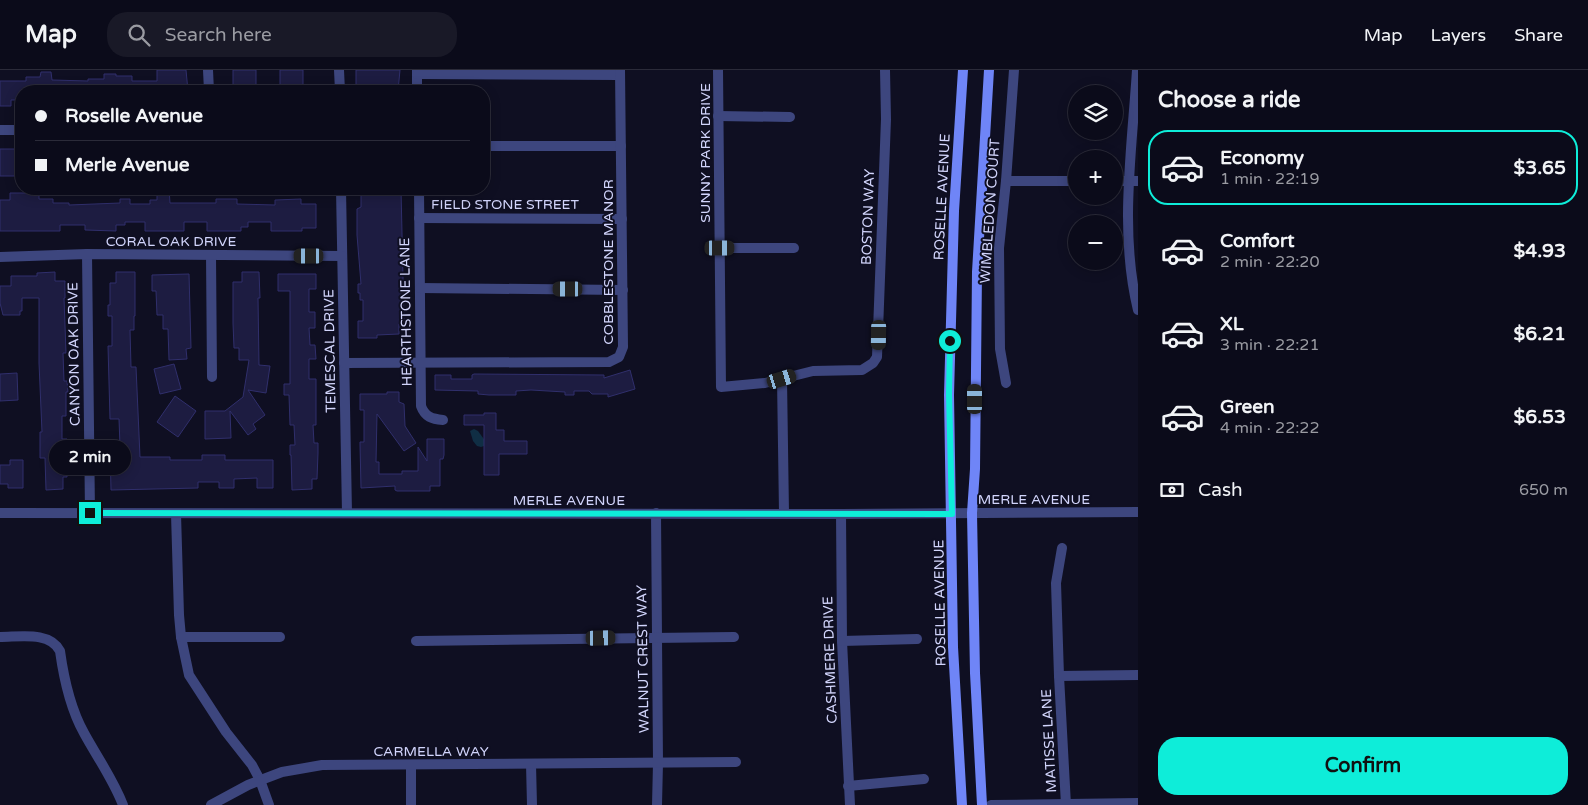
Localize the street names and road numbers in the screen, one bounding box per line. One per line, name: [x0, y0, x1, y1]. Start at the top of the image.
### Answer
street label: SUNNY PARK DRIVE: [697, 83, 714, 223]
street label: ROSELLE AVENUE: [930, 133, 954, 261]
street label: WIMBLEDON COURT: [976, 138, 1004, 284]
street label: BOSTON WAY: [858, 169, 878, 265]
street label: COBBLESTONE MANOR: [600, 179, 617, 345]
street label: FIELD STONE STREET: [431, 196, 580, 213]
street label: CORAL OAK DRIVE: [106, 233, 236, 250]
street label: HEARTHSTONE LANE: [396, 237, 416, 387]
street label: CANYON OAK DRIVE: [64, 282, 84, 426]
street label: TEMESCAL DRIVE: [320, 289, 340, 413]
street label: MERLE AVENUE: [978, 491, 1090, 508]
street label: MERLE AVENUE: [513, 492, 625, 509]
street label: ROSELLE AVENUE: [930, 539, 950, 667]
street label: WALNUT CREST WAY: [633, 585, 653, 733]
street label: CASHMERE DRIVE: [819, 596, 841, 724]
street label: MATISSE LANE: [1038, 689, 1060, 793]
street label: CARMELLA WAY: [373, 743, 489, 760]

